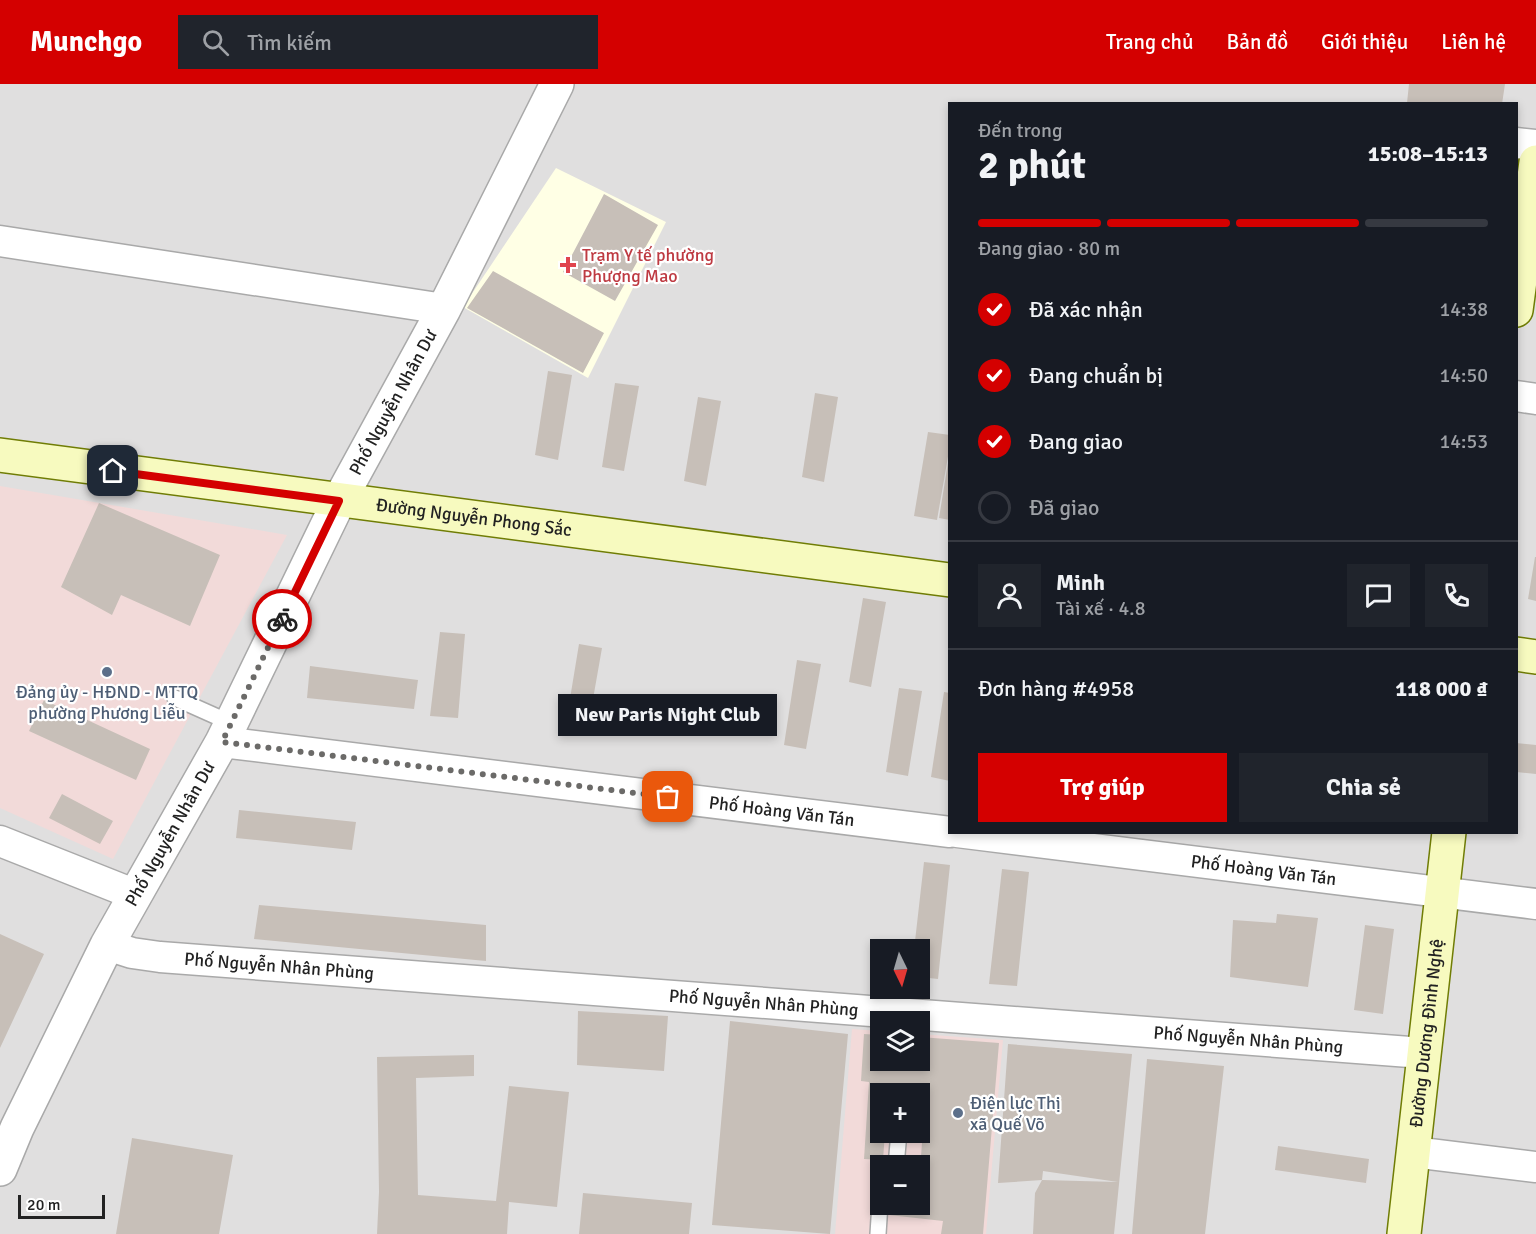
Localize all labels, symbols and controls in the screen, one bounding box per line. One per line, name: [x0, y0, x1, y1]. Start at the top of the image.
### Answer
search box: [178, 15, 598, 69]
text: Munchgo: [30, 25, 142, 59]
icon: search: [199, 26, 232, 59]
text: Tìm kiếm: [247, 29, 332, 56]
text: Trang chủ: [1106, 29, 1194, 55]
text: Bản đồ: [1227, 29, 1288, 55]
text: Giới thiệu: [1321, 29, 1408, 55]
text: Liên hệ: [1441, 29, 1506, 55]
text: Đến trong: [978, 118, 1062, 143]
text: 15:08–15:13: [1368, 140, 1488, 167]
text: 2 phút: [978, 141, 1086, 189]
text: Đang giao · 80 m: [978, 236, 1120, 261]
place label: Trạm Y tế phường Phượng Mao: [582, 244, 714, 287]
marker: Trạm Y tế phường Phượng Mao: [559, 256, 577, 274]
icon: check: [978, 293, 1011, 326]
text: Đã xác nhận: [1029, 296, 1143, 323]
text: 14:38: [1439, 297, 1488, 322]
street label: Phố Nguyễn Nhân Dư: [344, 325, 442, 479]
icon: check: [978, 359, 1011, 392]
text: Đang chuẩn bị: [1029, 362, 1163, 389]
text: 14:50: [1439, 363, 1488, 388]
icon: check: [978, 425, 1011, 458]
text: Đang giao: [1029, 428, 1123, 455]
text: 14:53: [1439, 429, 1488, 454]
pin: [87, 445, 138, 496]
icon: home: [96, 454, 129, 487]
street label: Đường Nguyễn Phong Sắc: [375, 494, 573, 541]
text: Đã giao: [1029, 494, 1099, 521]
button: person: [978, 564, 1041, 627]
button: chat: [1347, 564, 1410, 627]
button: phone: [1425, 564, 1488, 627]
text: Minh: [1056, 569, 1105, 596]
courier: [252, 589, 312, 649]
text: Tài xế · 4.8: [1056, 596, 1145, 621]
icon: bike: [266, 603, 299, 636]
marker: Đảng ủy - HĐND - MTTQ phường Phương Liễu: [100, 665, 114, 679]
text: Đơn hàng #4958: [978, 675, 1134, 702]
text: 118 000 ₫: [1395, 675, 1488, 702]
place label: Đảng ủy - HĐND - MTTQ phường Phương Liễu: [16, 681, 198, 724]
callout: New Paris Night Club: [558, 695, 777, 737]
text: New Paris Night Club: [575, 702, 760, 727]
button: Trợ giúp: [978, 753, 1227, 822]
button: Chia sẻ: [1239, 753, 1488, 822]
street label: Phố Nguyễn Nhân Dư: [120, 757, 220, 910]
pin: [642, 771, 693, 822]
icon: bag: [651, 780, 684, 813]
street label: Phố Hoàng Văn Tán: [708, 791, 856, 831]
street label: Phố Hoàng Văn Tán: [1190, 850, 1338, 890]
street label: Đường Dương Đình Nghệ: [1405, 938, 1448, 1129]
north arrow: [870, 939, 930, 999]
map controls: [870, 939, 930, 1215]
street label: Phố Nguyễn Nhân Phùng: [183, 948, 375, 984]
street label: Phố Nguyễn Nhân Phùng: [668, 985, 859, 1021]
button: layers: [870, 1011, 930, 1071]
street label: Phố Nguyễn Nhân Phùng: [1153, 1022, 1344, 1058]
button: +: [870, 1083, 930, 1143]
place label: Điện lực Thị xã Quế Võ: [970, 1092, 1061, 1135]
marker: Điện lực Thị xã Quế Võ: [951, 1106, 965, 1120]
button: −: [870, 1155, 930, 1215]
scale bar: [18, 1192, 105, 1220]
text: 20 m: [27, 1195, 61, 1215]

